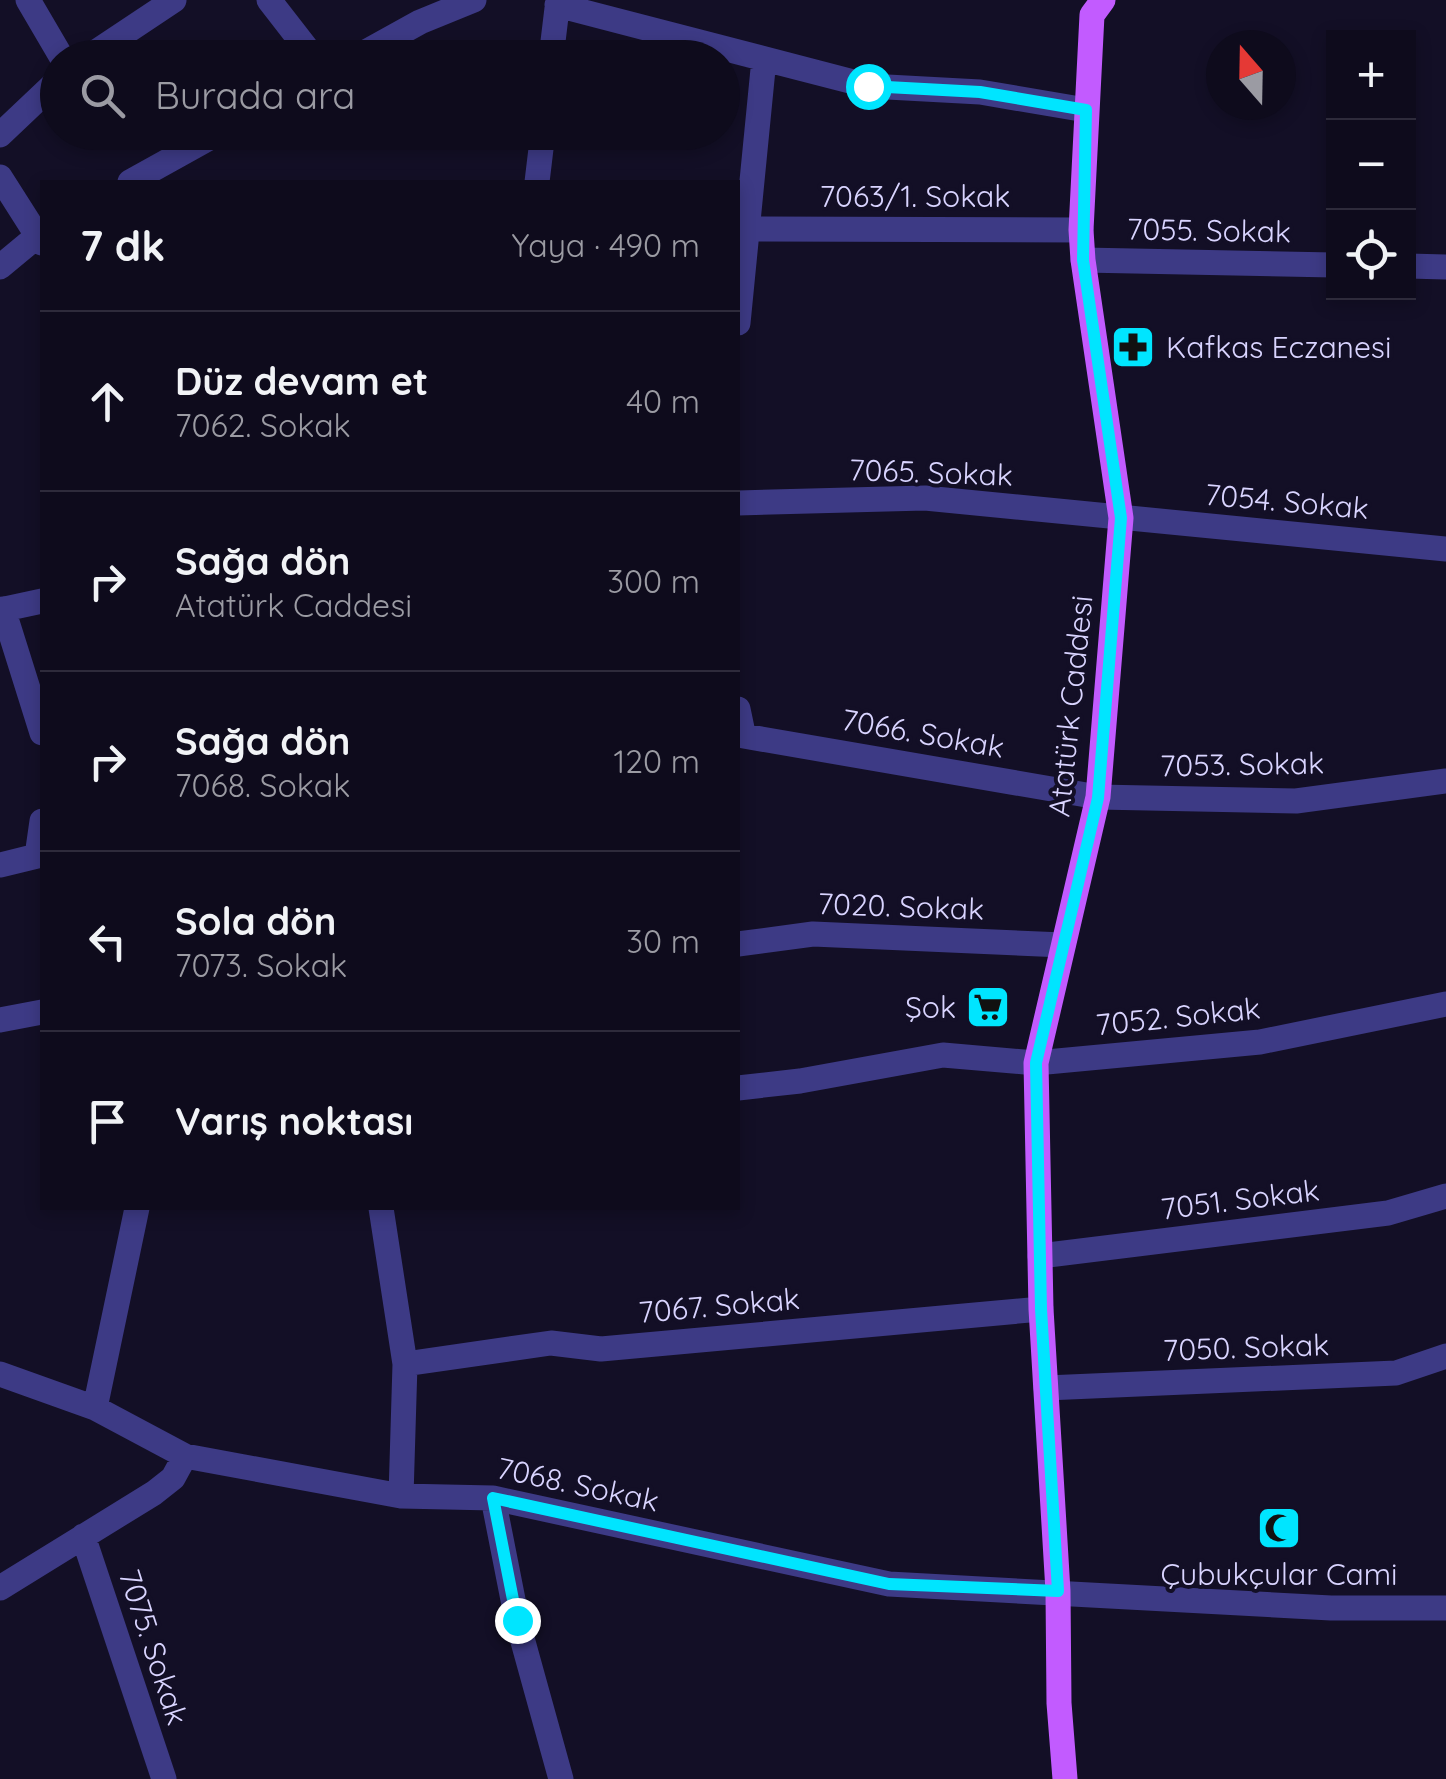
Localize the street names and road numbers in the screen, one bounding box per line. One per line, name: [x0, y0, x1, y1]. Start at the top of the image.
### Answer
street label: 7063/1. Sokak: [820, 177, 1010, 215]
street label: 7055. Sokak: [1127, 210, 1291, 250]
street label: 7065. Sokak: [849, 450, 1013, 494]
street label: 7054. Sokak: [1204, 475, 1370, 527]
street label: Atatürk Caddesi: [1039, 594, 1101, 818]
street label: 7066. Sokak: [839, 700, 1007, 766]
street label: 7053. Sokak: [1160, 744, 1324, 784]
street label: 7020. Sokak: [817, 884, 985, 928]
street label: 7052. Sokak: [1094, 988, 1262, 1044]
street label: 7051. Sokak: [1159, 1170, 1321, 1228]
street label: 7067. Sokak: [637, 1279, 801, 1331]
street label: 7050. Sokak: [1162, 1325, 1330, 1369]
street label: 7068. Sokak: [494, 1448, 662, 1520]
street label: 7075. Sokak: [111, 1564, 197, 1730]

